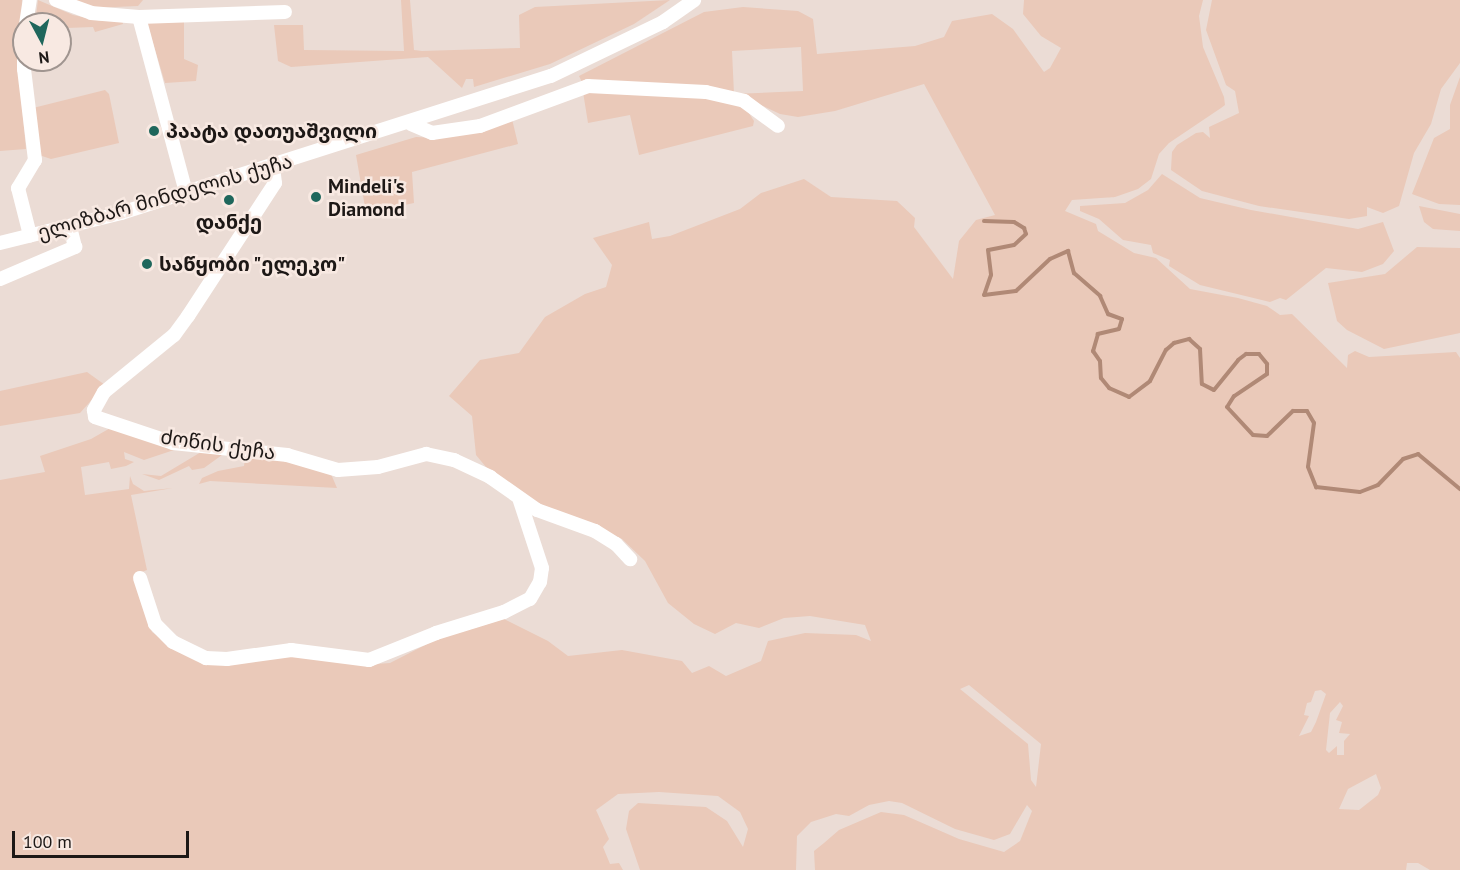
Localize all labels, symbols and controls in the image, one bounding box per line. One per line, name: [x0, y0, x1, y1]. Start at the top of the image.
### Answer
north arrow: [12, 12, 72, 72]
text: N: [38, 47, 50, 68]
place label: პაატა დათუაშვილი: [166, 119, 377, 143]
marker: პაატა დათუაშვილი: [147, 124, 161, 138]
street label: ელიზბარ მინდელის ქუჩა: [35, 149, 295, 245]
place label: Mindeli's Diamond: [328, 174, 405, 221]
marker: Mindeli's Diamond: [309, 190, 323, 204]
marker: დანქე: [222, 193, 236, 207]
place label: დანქე: [196, 210, 262, 234]
place label: საწყობი "ელეკო": [159, 252, 347, 276]
marker: საწყობი "ელეკო": [140, 257, 154, 271]
street label: ძოწის ქუჩა: [159, 425, 277, 465]
scale bar: [15, 819, 192, 857]
text: 100 m: [23, 830, 72, 853]

